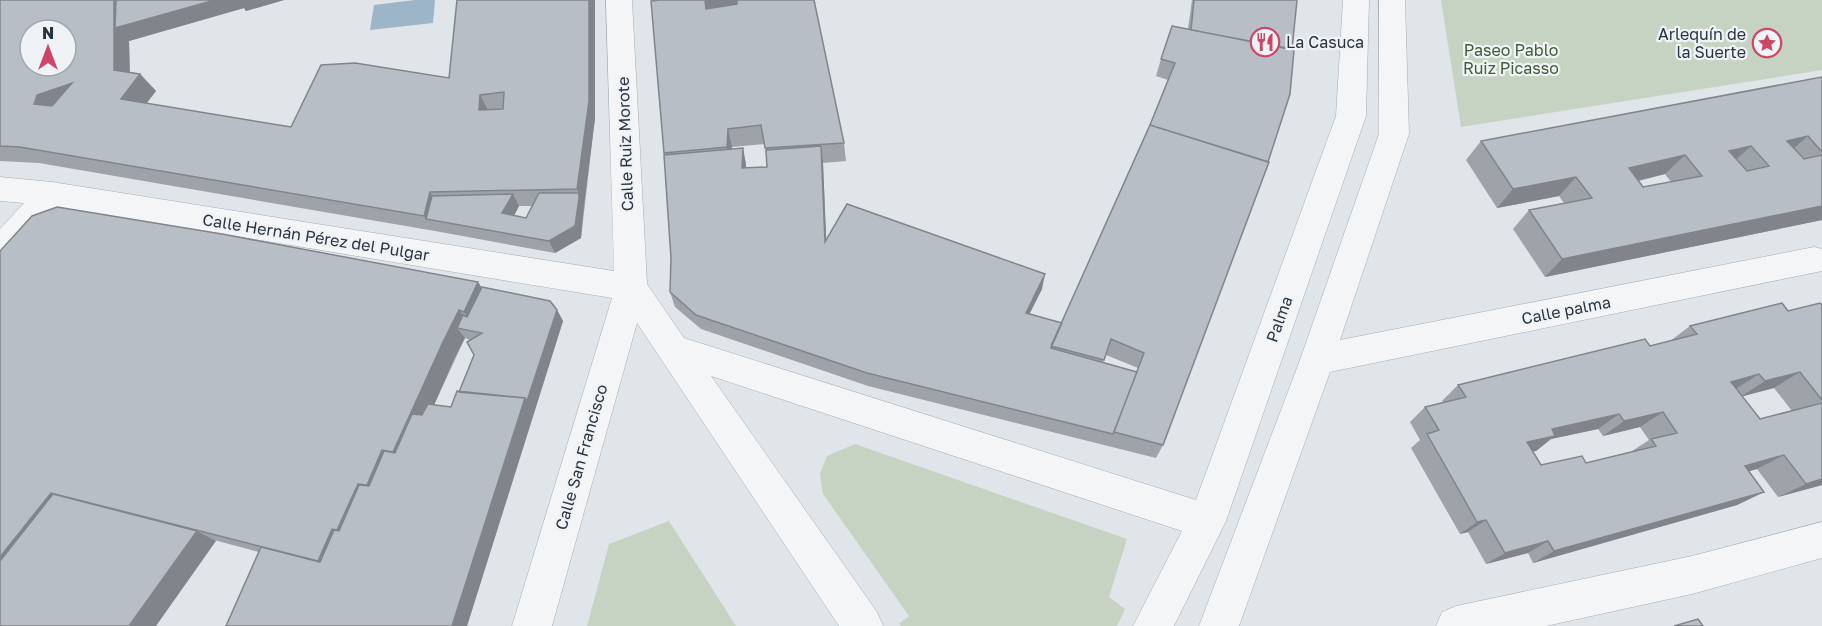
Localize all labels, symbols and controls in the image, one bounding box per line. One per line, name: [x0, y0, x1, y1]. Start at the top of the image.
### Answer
north arrow: [18, 18, 78, 78]
text: N: [42, 23, 54, 43]
place label: Arlequín de la Suerte: [1658, 24, 1746, 62]
restaurant icon: La Casuca: [1249, 26, 1281, 58]
place icon: Arlequín de la Suerte: [1751, 27, 1783, 59]
place label: La Casuca: [1286, 32, 1364, 52]
park label: Paseo Pablo Ruiz Picasso: [1463, 40, 1559, 78]
street label: Calle Ruiz Morote: [613, 76, 637, 212]
street label: Calle Hernán Pérez del Pulgar: [201, 209, 431, 265]
street label: Calle palma: [1520, 292, 1612, 328]
street label: Palma: [1261, 293, 1297, 345]
street label: Calle San Francisco: [551, 382, 611, 532]

